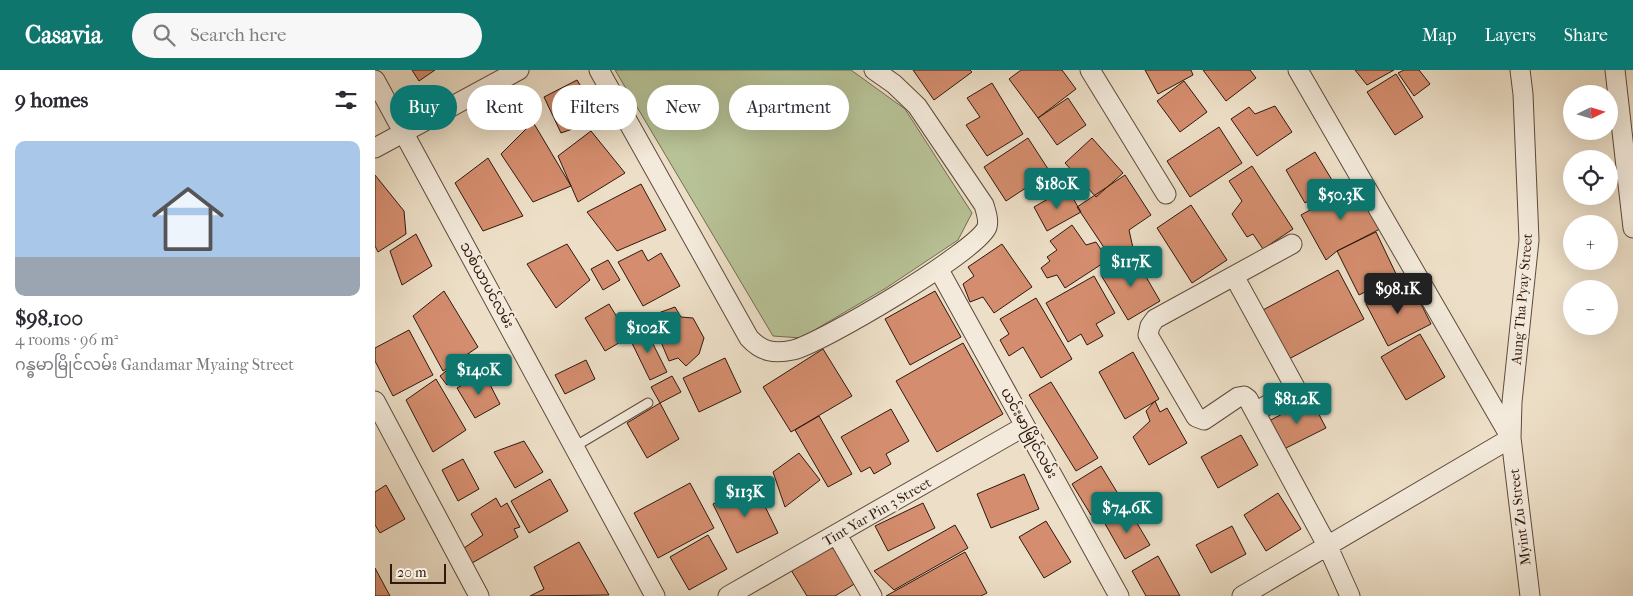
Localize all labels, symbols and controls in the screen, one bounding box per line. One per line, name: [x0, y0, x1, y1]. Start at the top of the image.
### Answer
search box: [132, 13, 482, 58]
text: Casavia: [25, 21, 102, 49]
icon: search: [150, 21, 178, 49]
text: Search here: [190, 24, 286, 46]
text: Map: [1422, 25, 1456, 46]
text: Layers: [1484, 25, 1536, 46]
text: Share: [1564, 25, 1608, 46]
chip: Buy: [390, 85, 457, 130]
chip: Rent: [467, 85, 542, 130]
chip: Filters: [552, 85, 637, 130]
chip: New: [647, 85, 719, 130]
chip: Apartment: [729, 85, 849, 130]
north arrow: [1563, 85, 1617, 140]
map controls: [1563, 85, 1618, 335]
icon: filters: [332, 86, 360, 114]
text: 9 homes: [15, 88, 88, 112]
button: locate: [1563, 150, 1618, 205]
pin: $180K: [1022, 168, 1092, 210]
icon: home: [143, 174, 233, 264]
text: $180K: [1035, 174, 1079, 193]
pin: $50.3K: [1300, 178, 1382, 221]
text: $50.3K: [1318, 185, 1364, 204]
button: +: [1563, 215, 1618, 270]
street label: Aung Tha Pyay Street: [1508, 233, 1536, 366]
street label: သစ်ယာပင်လမ်း: [456, 238, 519, 331]
pin: $117K: [1096, 246, 1166, 288]
text: $117K: [1111, 252, 1151, 271]
pin: $98.1K: [1357, 272, 1439, 315]
text: $98.1K: [1375, 279, 1421, 298]
button: −: [1563, 280, 1618, 335]
text: $98,100: [15, 306, 83, 330]
pin: $102K: [613, 312, 683, 354]
text: $102K: [626, 318, 670, 337]
text: 4 rooms · 96 m²: [15, 330, 118, 349]
pin: $140K: [444, 354, 514, 396]
text: ဂန္ဓမာမြိုင်လမ်း Gandamar Myaing Street: [15, 355, 294, 374]
text: $140K: [457, 360, 501, 379]
pin: $81.2K: [1256, 382, 1338, 425]
street label: ယင်းမာမြိုင်လမ်း: [994, 384, 1063, 483]
text: $81.2K: [1274, 389, 1320, 408]
street label: Myint Zu Street: [1506, 468, 1534, 566]
street label: Tint Yar Pin 3 Street: [820, 474, 934, 550]
pin: $113K: [710, 476, 780, 518]
text: $113K: [726, 482, 764, 501]
pin: $74.6K: [1086, 492, 1168, 534]
text: $74.6K: [1102, 498, 1152, 517]
scale bar: [390, 561, 446, 584]
text: 20 m: [397, 564, 427, 581]

